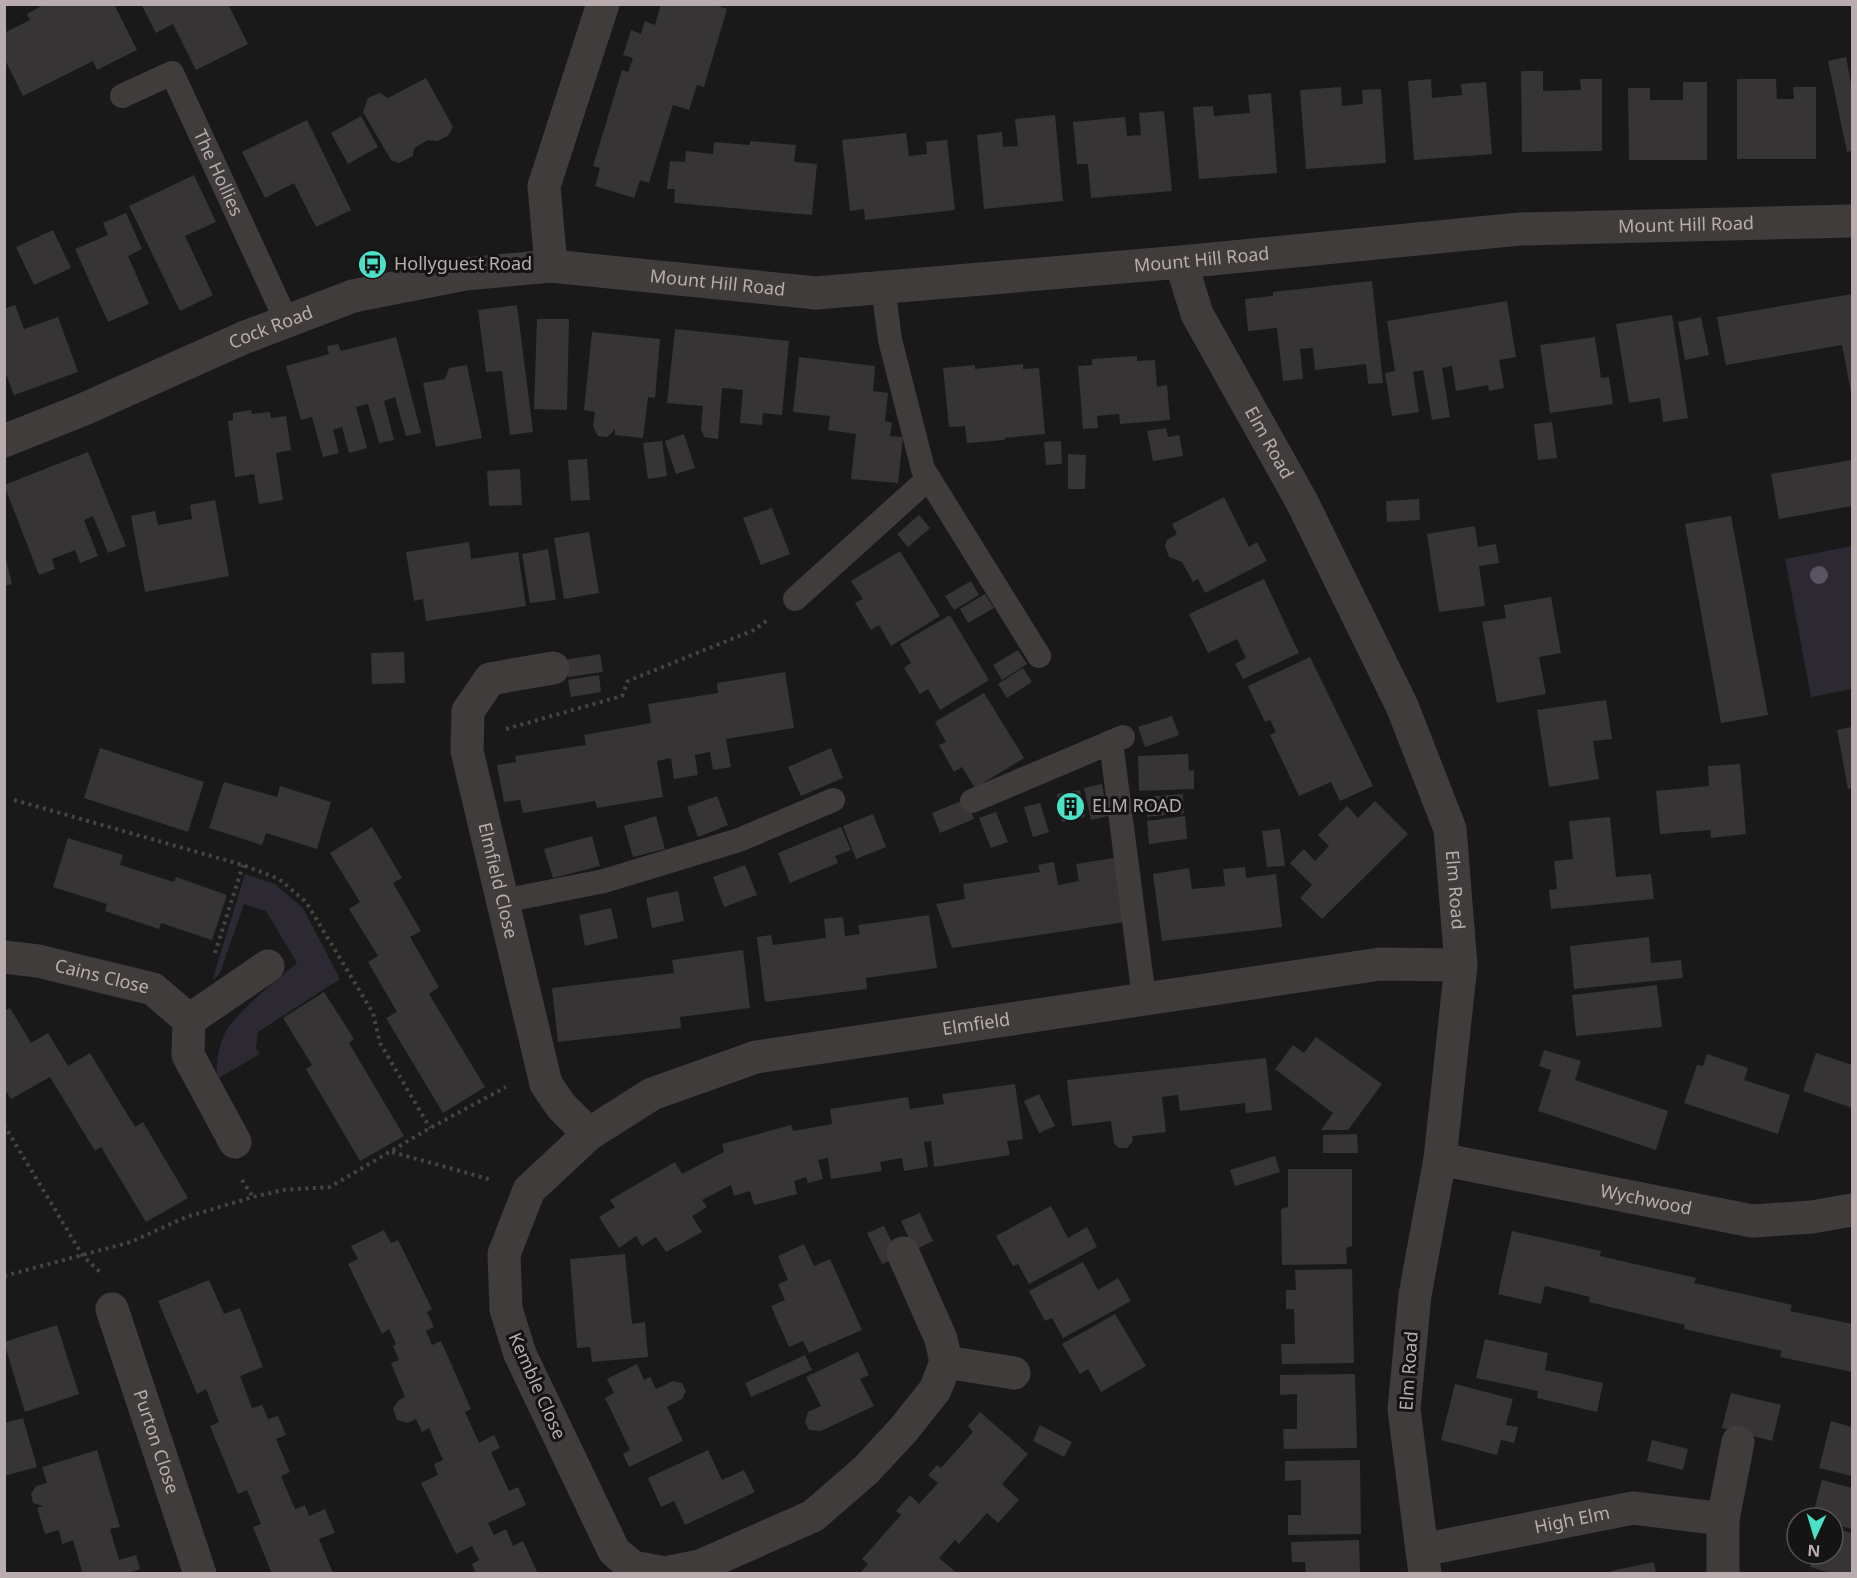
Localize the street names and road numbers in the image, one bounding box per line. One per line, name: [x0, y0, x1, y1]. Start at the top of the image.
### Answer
street label: The Hollies: [189, 125, 249, 220]
street label: Mount Hill Road: [1618, 210, 1754, 238]
street label: Mount Hill Road: [1133, 240, 1270, 277]
street label: Mount Hill Road: [649, 263, 787, 301]
street label: Cock Road: [224, 299, 316, 354]
street label: Elm Road: [1240, 402, 1300, 483]
street label: Elmfield Close: [473, 820, 524, 941]
street label: Elm Road: [1441, 849, 1471, 930]
street label: Cains Close: [53, 953, 152, 999]
street label: Elmfield: [940, 1006, 1012, 1040]
street label: Wychwood: [1598, 1178, 1694, 1220]
street label: Kemble Close: [504, 1328, 572, 1443]
street label: Elm Road: [1393, 1330, 1423, 1411]
street label: Purton Close: [129, 1386, 186, 1497]
street label: High Elm: [1532, 1500, 1612, 1538]

